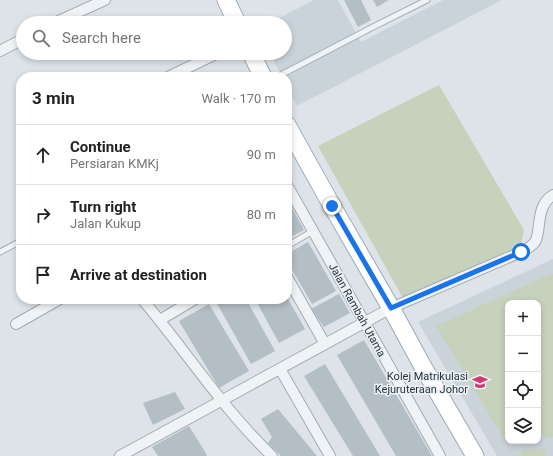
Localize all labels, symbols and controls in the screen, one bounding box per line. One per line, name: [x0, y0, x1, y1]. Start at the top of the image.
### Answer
search box: [16, 16, 292, 60]
icon: search: [30, 27, 52, 49]
text: Search here: [62, 29, 141, 47]
text: 3 min: [32, 88, 75, 108]
text: Walk · 170 m: [201, 91, 276, 106]
text: Continue: [70, 138, 131, 156]
icon: ahead: [32, 144, 54, 166]
text: 90 m: [247, 147, 276, 162]
text: Persiaran KMKj: [70, 156, 159, 171]
route end: [323, 197, 341, 215]
text: Turn right: [70, 198, 136, 216]
icon: right: [32, 204, 54, 226]
text: 80 m: [247, 207, 276, 222]
text: Jalan Kukup: [70, 216, 141, 231]
route start: [512, 243, 530, 261]
street label: Jalan Rambah Utama: [326, 261, 388, 359]
icon: arrive: [32, 264, 54, 286]
text: Arrive at destination: [70, 266, 207, 284]
map controls: [505, 300, 541, 444]
button: +: [505, 300, 541, 336]
button: −: [505, 336, 541, 372]
place label: Kolej Matrikulasi Kejuruteraan Johor: [375, 370, 468, 396]
button: locate: [505, 372, 541, 408]
school or university icon: Kolej Matrikulasi Kejuruteraan Johor: [471, 373, 489, 391]
button: layers: [505, 408, 541, 444]

